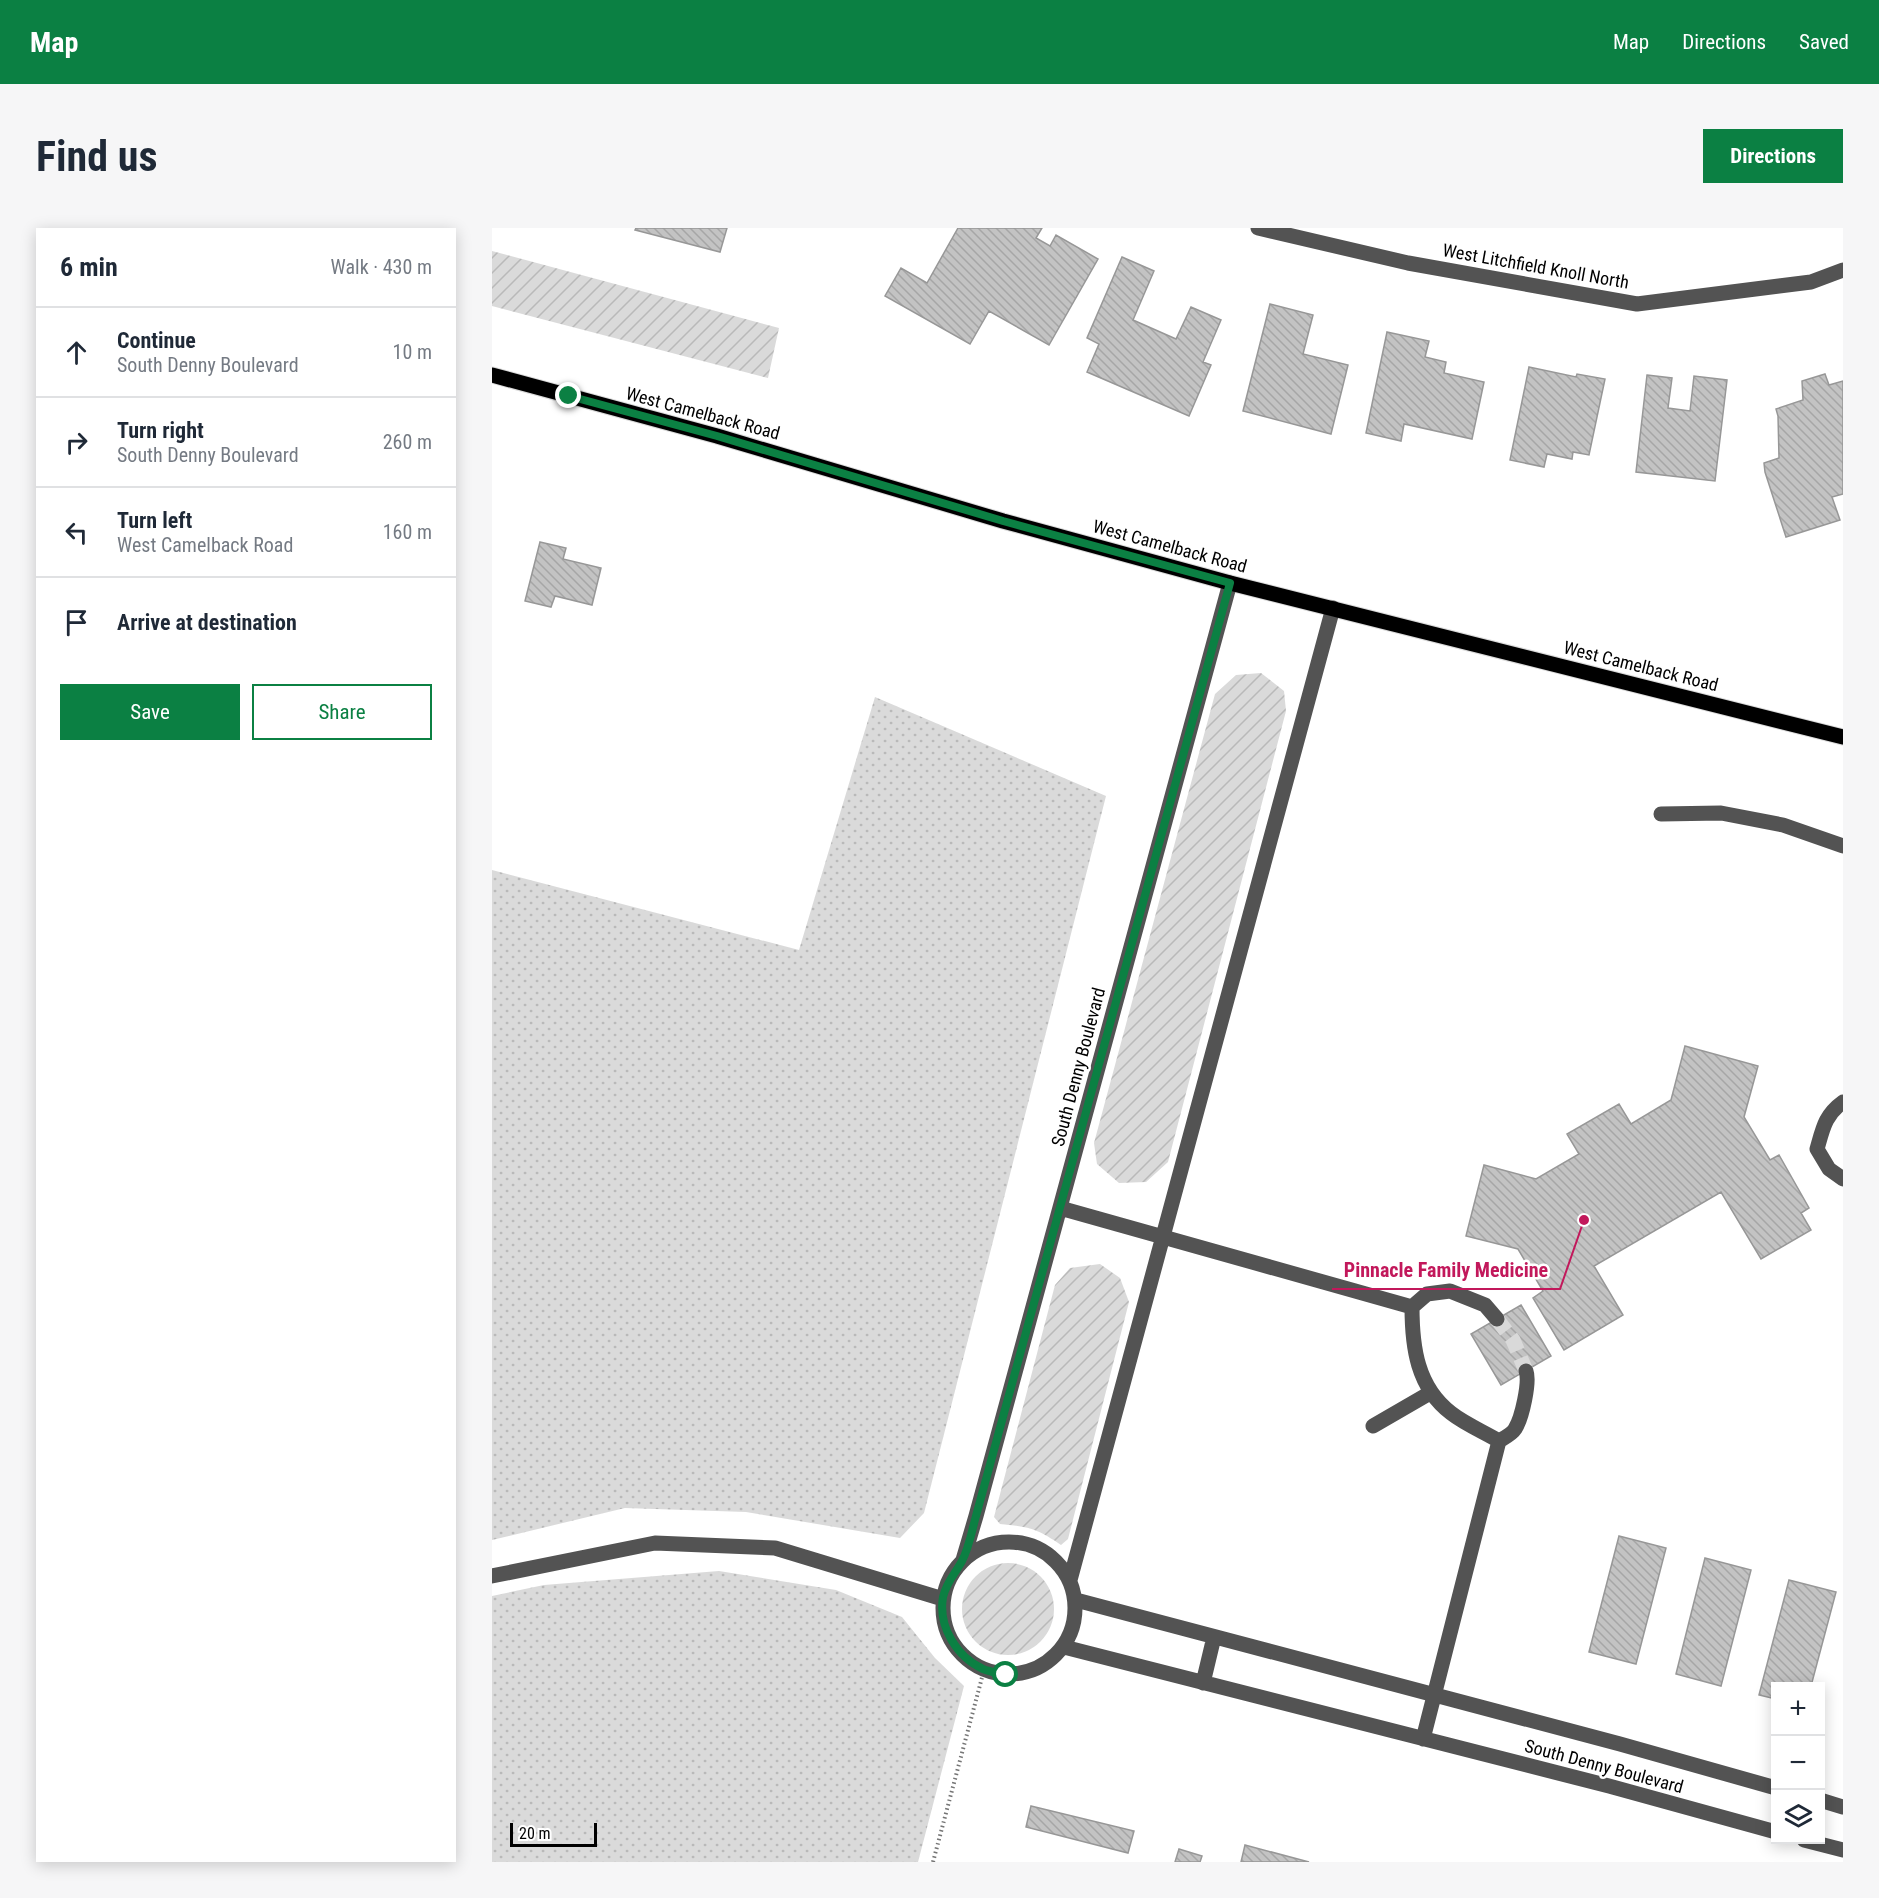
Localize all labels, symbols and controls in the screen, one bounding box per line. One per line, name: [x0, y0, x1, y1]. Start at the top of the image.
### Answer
text: Map: [30, 26, 78, 59]
text: Map: [1613, 30, 1649, 54]
text: Directions: [1682, 30, 1766, 54]
text: Saved: [1799, 30, 1849, 54]
button: Directions: [1703, 129, 1843, 183]
text: Find us: [36, 132, 157, 181]
street label: West Litchfield Knoll North: [1441, 239, 1631, 293]
text: 6 min: [60, 252, 118, 282]
text: Walk · 430 m: [331, 255, 432, 279]
text: Continue: [117, 328, 196, 353]
icon: ahead: [60, 336, 93, 369]
text: 10 m: [393, 340, 432, 364]
text: South Denny Boulevard: [117, 353, 299, 377]
route end: [555, 382, 581, 408]
street label: West Camelback Road: [624, 382, 782, 444]
text: Turn right: [117, 418, 204, 443]
icon: right: [60, 426, 93, 459]
text: 260 m: [383, 430, 432, 454]
text: South Denny Boulevard: [117, 443, 299, 467]
text: Turn left: [117, 508, 192, 533]
street label: West Camelback Road: [1091, 515, 1249, 577]
icon: left: [60, 516, 93, 549]
text: 160 m: [383, 520, 432, 544]
text: West Camelback Road: [117, 533, 293, 557]
icon: arrive: [60, 606, 93, 639]
text: Arrive at destination: [117, 610, 297, 635]
street label: West Camelback Road: [1561, 637, 1721, 695]
button: Save: [60, 684, 240, 740]
button: Share: [252, 684, 432, 740]
street label: South Denny Boulevard: [1047, 985, 1109, 1149]
callout: Pinnacle Family Medicine: [1332, 1251, 1560, 1289]
text: Pinnacle Family Medicine: [1344, 1258, 1548, 1282]
route start: [992, 1661, 1018, 1687]
map controls: [1771, 1682, 1825, 1844]
button: +: [1771, 1682, 1825, 1736]
street label: South Denny Boulevard: [1522, 1735, 1686, 1797]
button: −: [1771, 1736, 1825, 1790]
button: layers: [1771, 1790, 1825, 1844]
scale bar: [510, 1820, 597, 1848]
text: 20 m: [519, 1824, 551, 1843]

